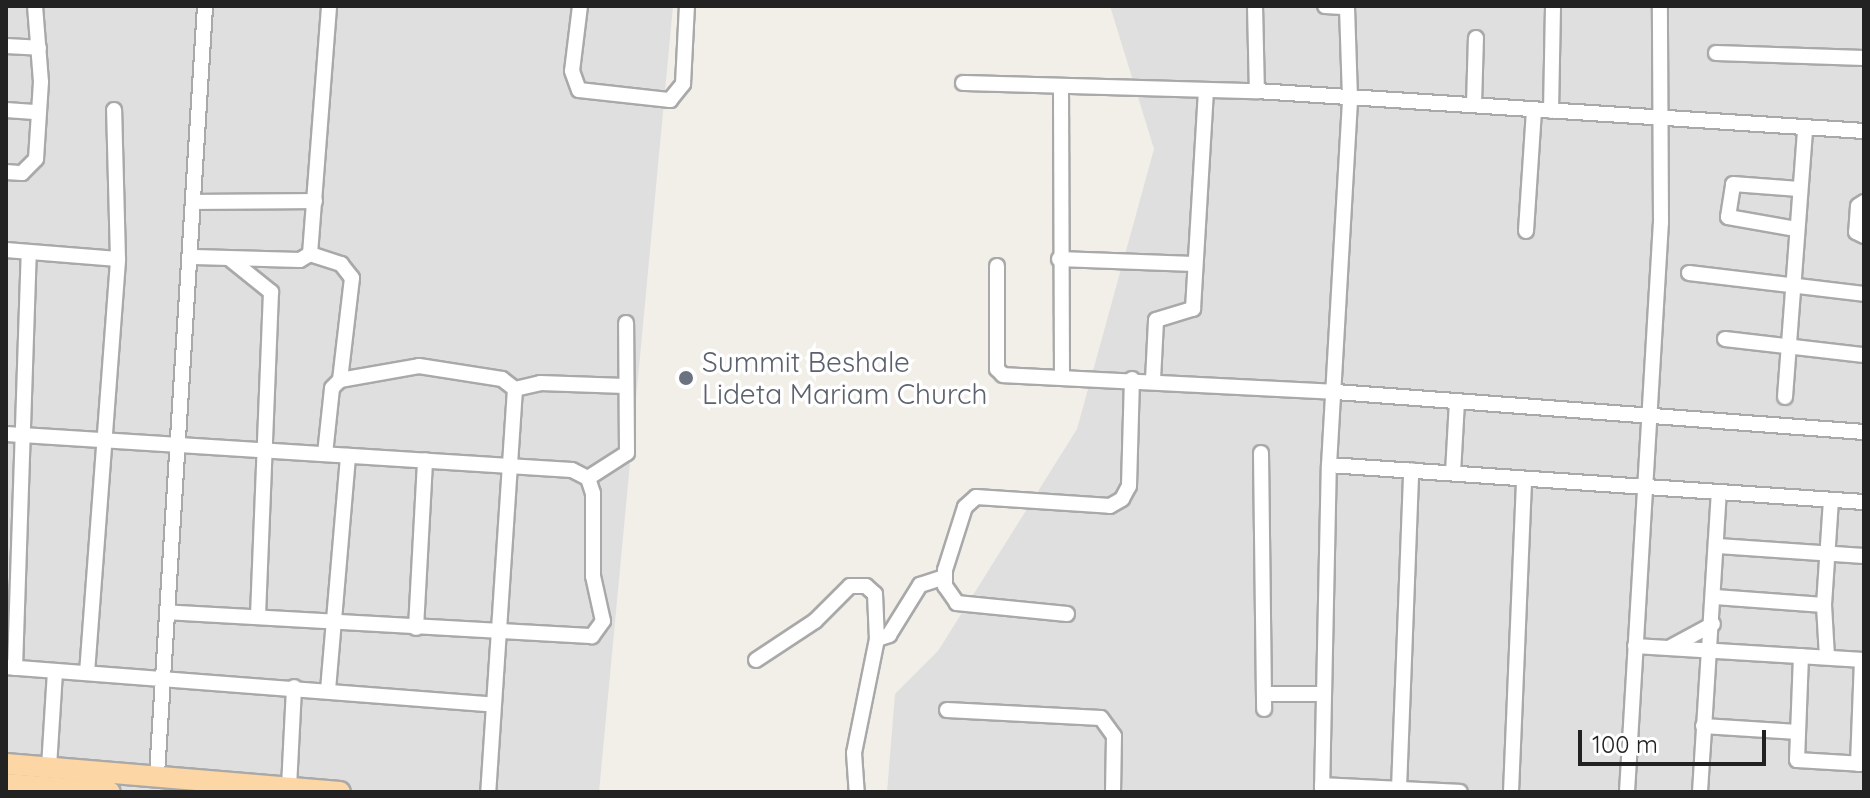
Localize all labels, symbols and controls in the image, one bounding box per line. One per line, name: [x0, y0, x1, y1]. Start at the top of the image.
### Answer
place label: Summit Beshale Lideta Mariam Church: [702, 345, 988, 411]
marker: Summit Beshale Lideta Mariam Church: [677, 369, 695, 387]
scale bar: [1582, 714, 1770, 764]
text: 100 m: [1592, 729, 1658, 759]

